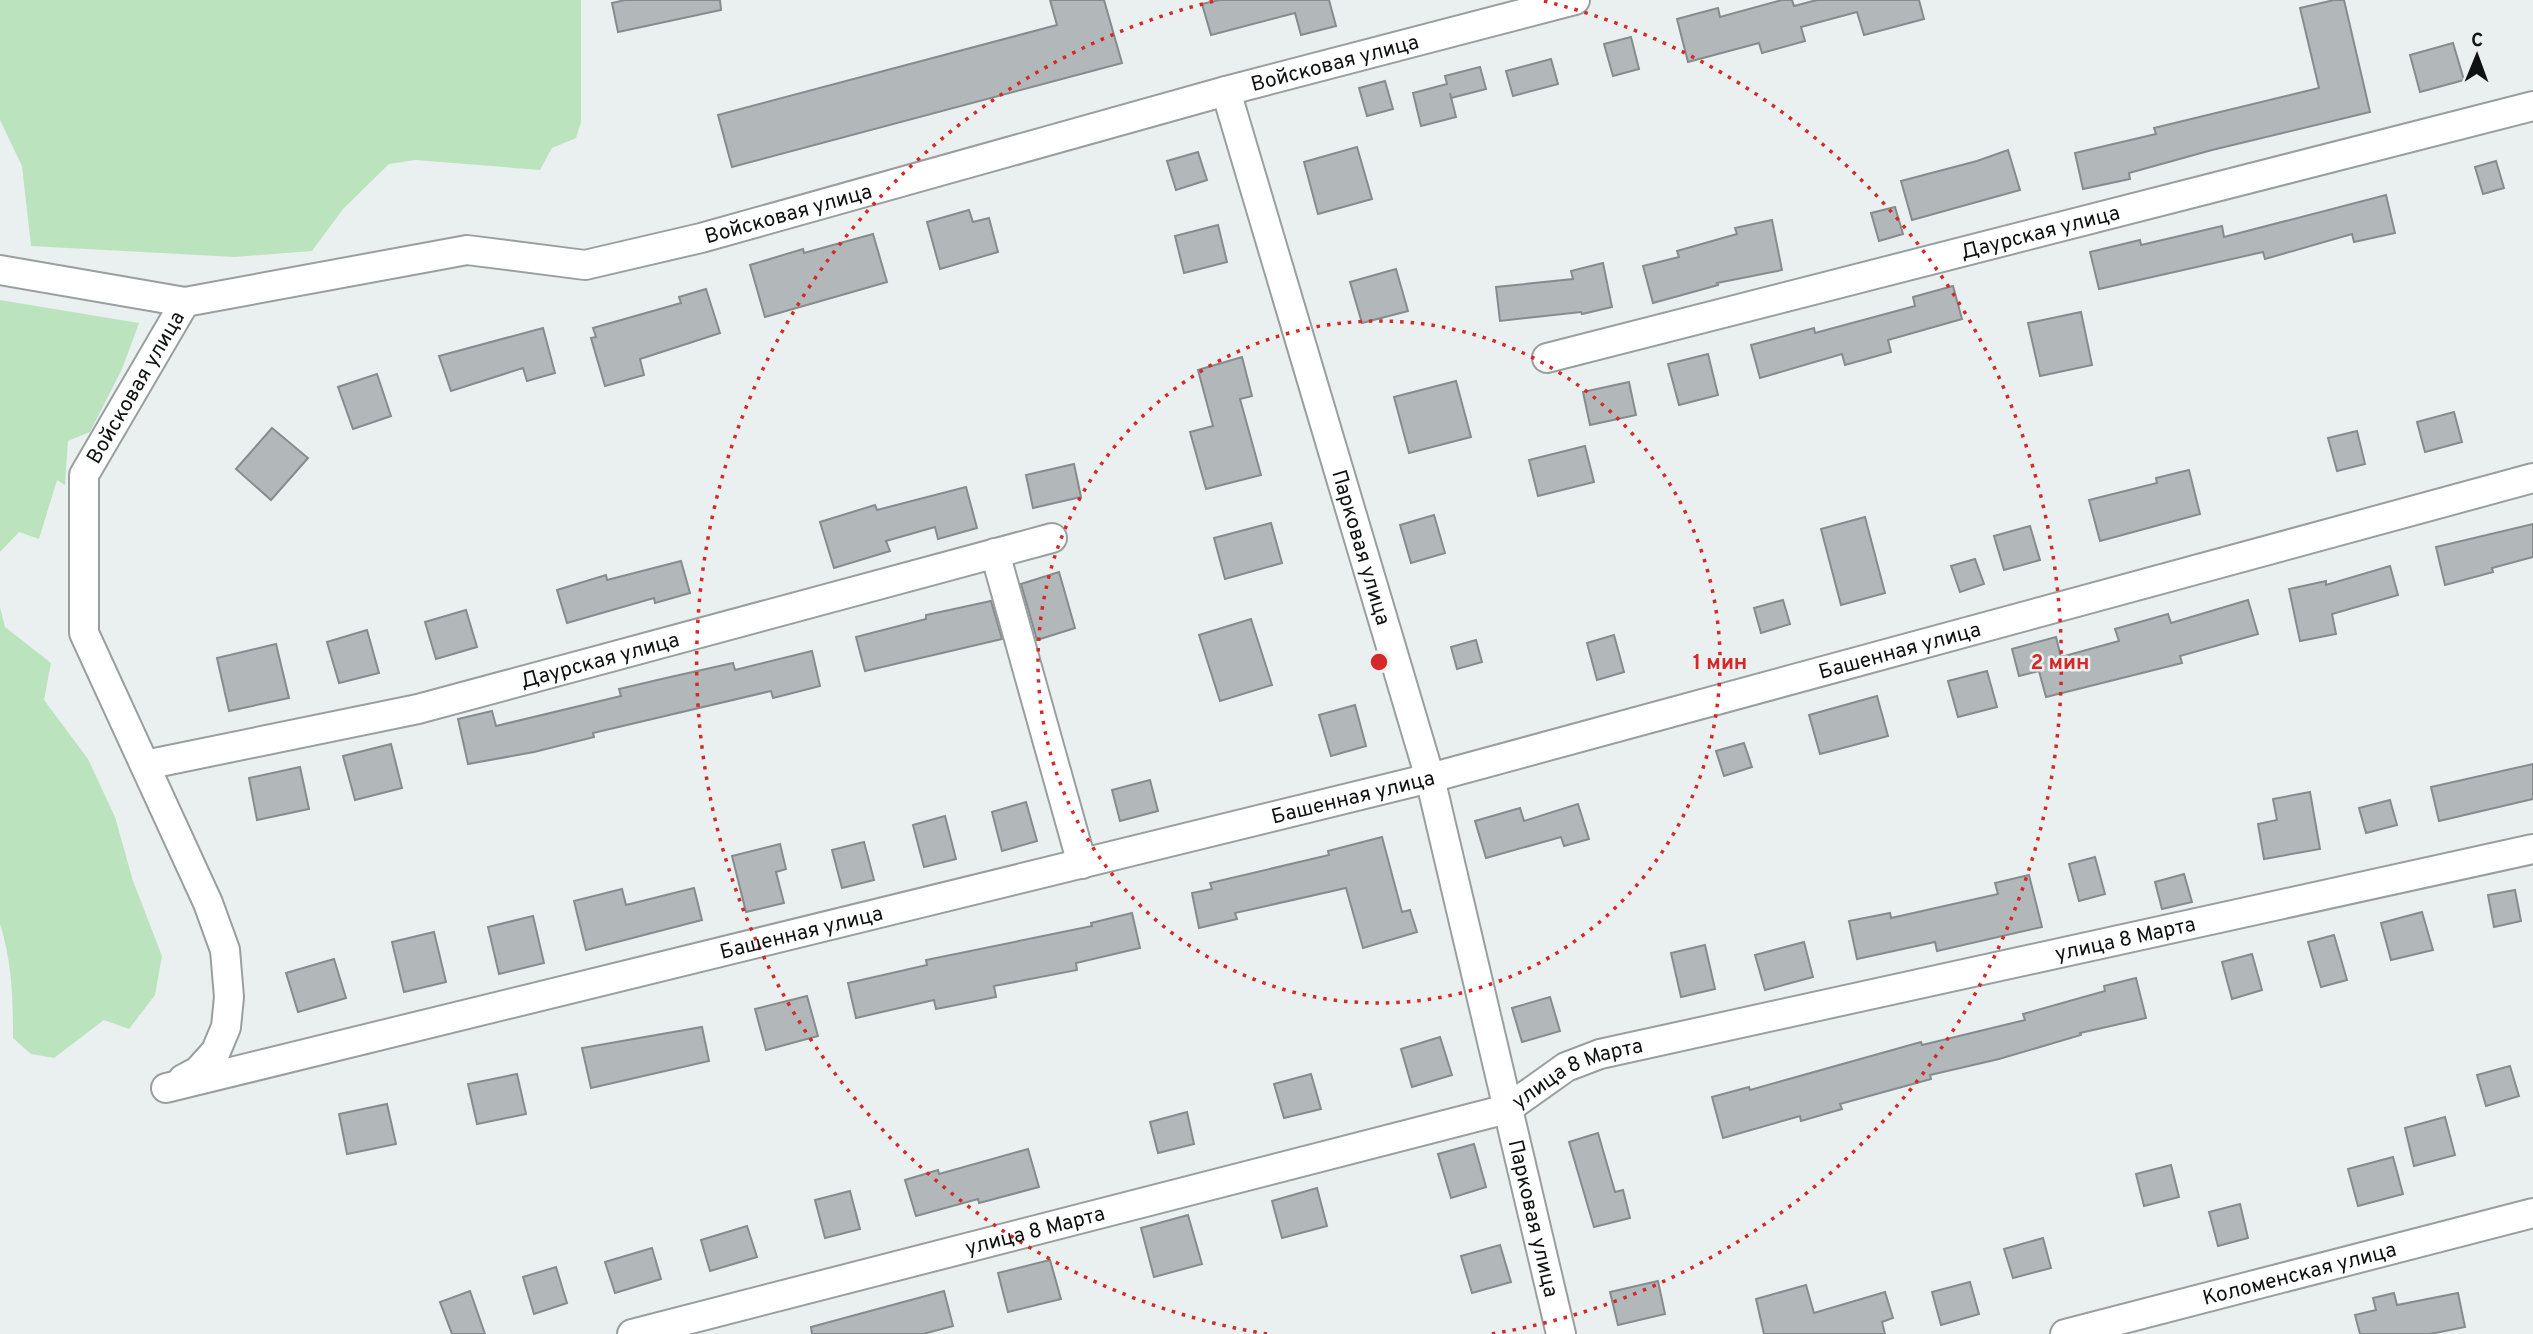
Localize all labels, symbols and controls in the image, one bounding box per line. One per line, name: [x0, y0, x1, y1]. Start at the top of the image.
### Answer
north arrow: [2442, 21, 2512, 91]
street label: Войсковая улица: [1248, 29, 1422, 99]
text: С: [2471, 29, 2484, 53]
street label: Войсковая улица: [702, 179, 875, 251]
street label: Даурская улица: [1958, 200, 2123, 267]
street label: Войсковая улица: [81, 307, 192, 469]
street label: Парковая улица: [1324, 467, 1396, 629]
street label: Башенная улица: [1816, 617, 1984, 687]
street label: Даурская улица: [518, 627, 683, 696]
centre of rings: [1367, 650, 1391, 674]
text: 1 мин: [1693, 650, 1747, 677]
text: 2 мин: [2030, 650, 2090, 677]
street label: Башенная улица: [1269, 765, 1438, 831]
street label: Башенная улица: [717, 901, 886, 967]
street label: улица 8 Марта: [2053, 912, 2198, 969]
street label: улица 8 Марта: [1507, 1033, 1646, 1116]
street label: Парковая улица: [1501, 1137, 1564, 1300]
street label: улица 8 Марта: [963, 1201, 1108, 1263]
street label: Коломенская улица: [2200, 1237, 2399, 1313]

